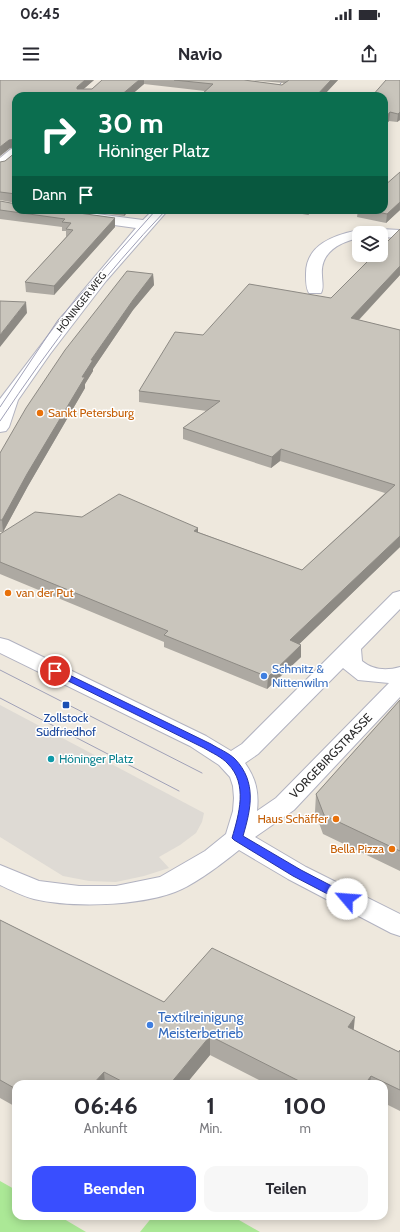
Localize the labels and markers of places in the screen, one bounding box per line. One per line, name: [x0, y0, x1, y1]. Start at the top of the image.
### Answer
place label: Sankt Petersburg: [48, 405, 135, 420]
marker: Sankt Petersburg: [35, 408, 45, 418]
place label: van der Put: [16, 585, 73, 600]
marker: van der Put: [3, 588, 13, 598]
pin: [38, 654, 72, 688]
place label: Schmitz & Nittenwilm: [272, 661, 328, 690]
marker: Schmitz & Nittenwilm: [259, 671, 269, 681]
marker: Zollstock Südfriedhof: [61, 700, 71, 710]
place label: Zollstock Südfriedhof: [36, 710, 96, 739]
place label: Höninger Platz: [59, 751, 134, 766]
marker: Höninger Platz: [46, 754, 56, 764]
place label: Haus Schäffer: [258, 811, 328, 826]
marker: Haus Schäffer: [331, 814, 341, 824]
place label: Bella Pizza: [330, 841, 384, 856]
marker: Bella Pizza: [387, 844, 397, 854]
place label: Textilreinigung Meisterbetrieb: [158, 1008, 244, 1042]
marker: Textilreinigung Meisterbetrieb: [145, 1020, 155, 1030]

